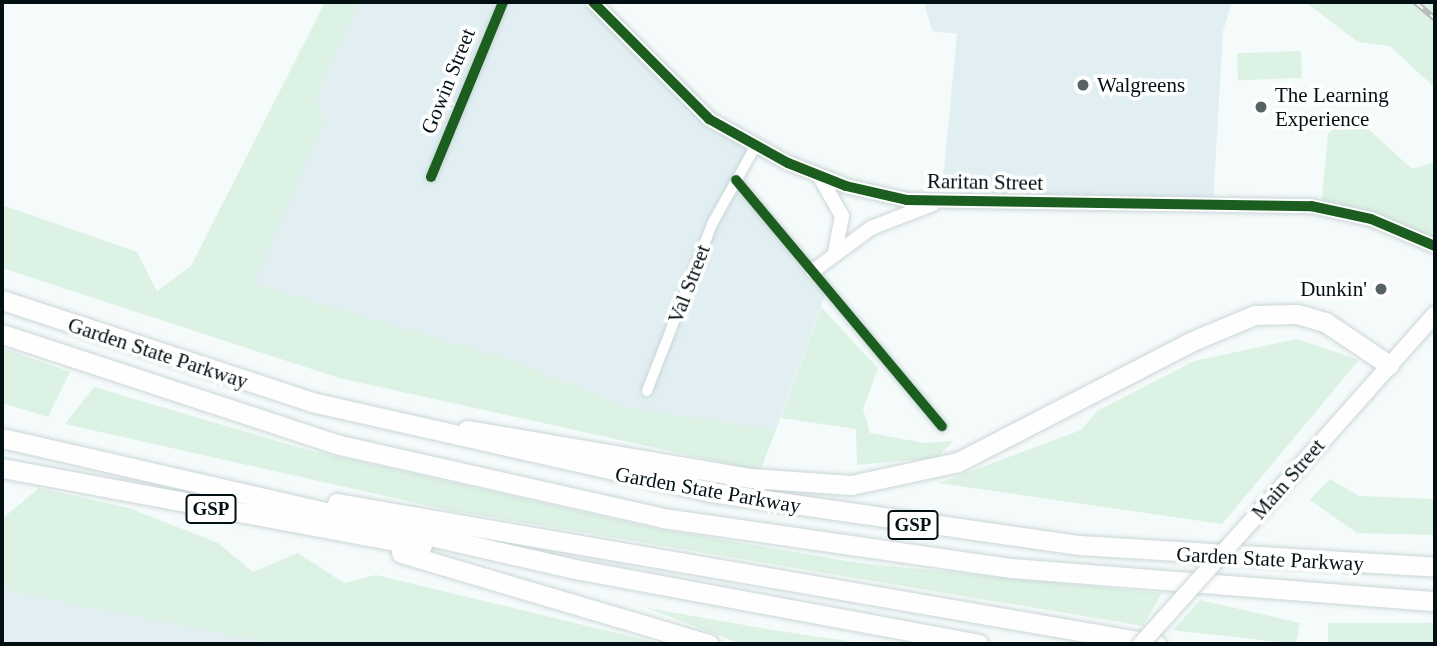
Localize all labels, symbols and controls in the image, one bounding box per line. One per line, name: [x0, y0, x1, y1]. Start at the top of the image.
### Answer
street label: Gowin Street: [415, 25, 481, 137]
place label: Walgreens: [1097, 72, 1185, 98]
marker: Walgreens: [1075, 77, 1091, 93]
place label: The Learning Experience: [1275, 82, 1389, 132]
marker: The Learning Experience: [1253, 99, 1269, 115]
street label: Raritan Street: [927, 168, 1043, 196]
street label: Val Street: [663, 241, 715, 327]
place label: Dunkin': [1300, 276, 1367, 302]
marker: Dunkin': [1373, 281, 1389, 297]
street label: Garden State Parkway: [65, 312, 251, 394]
street label: Main Street: [1246, 434, 1330, 524]
street label: Garden State Parkway: [613, 461, 803, 519]
road number: GSP: [185, 494, 237, 524]
road number: GSP: [887, 510, 939, 540]
street label: Garden State Parkway: [1176, 542, 1364, 576]

